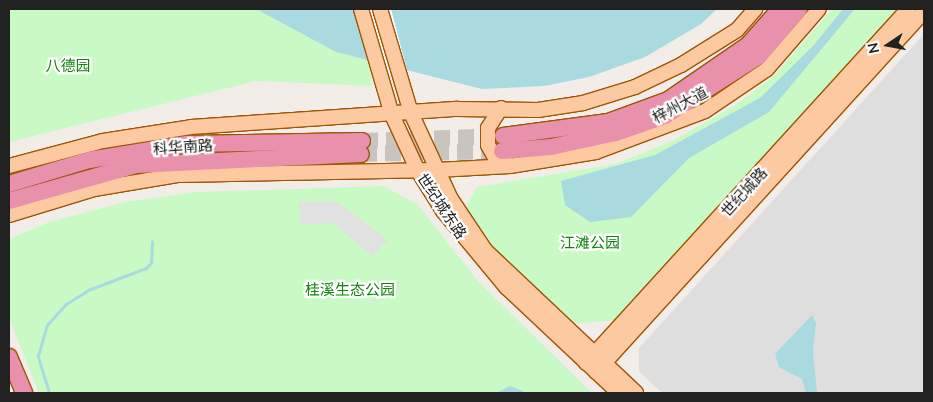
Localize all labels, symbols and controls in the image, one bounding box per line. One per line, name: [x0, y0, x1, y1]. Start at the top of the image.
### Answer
north arrow: [863, 20, 913, 70]
text: N: [863, 41, 883, 55]
park label: 八德园: [46, 57, 90, 75]
street label: 梓州大道: [649, 83, 711, 127]
street label: 科华南路: [152, 136, 214, 158]
street label: 世纪城路: [717, 164, 771, 220]
street label: 世纪城东路: [414, 170, 470, 242]
park label: 江滩公园: [560, 234, 620, 252]
park label: 桂溪生态公园: [305, 281, 395, 299]

